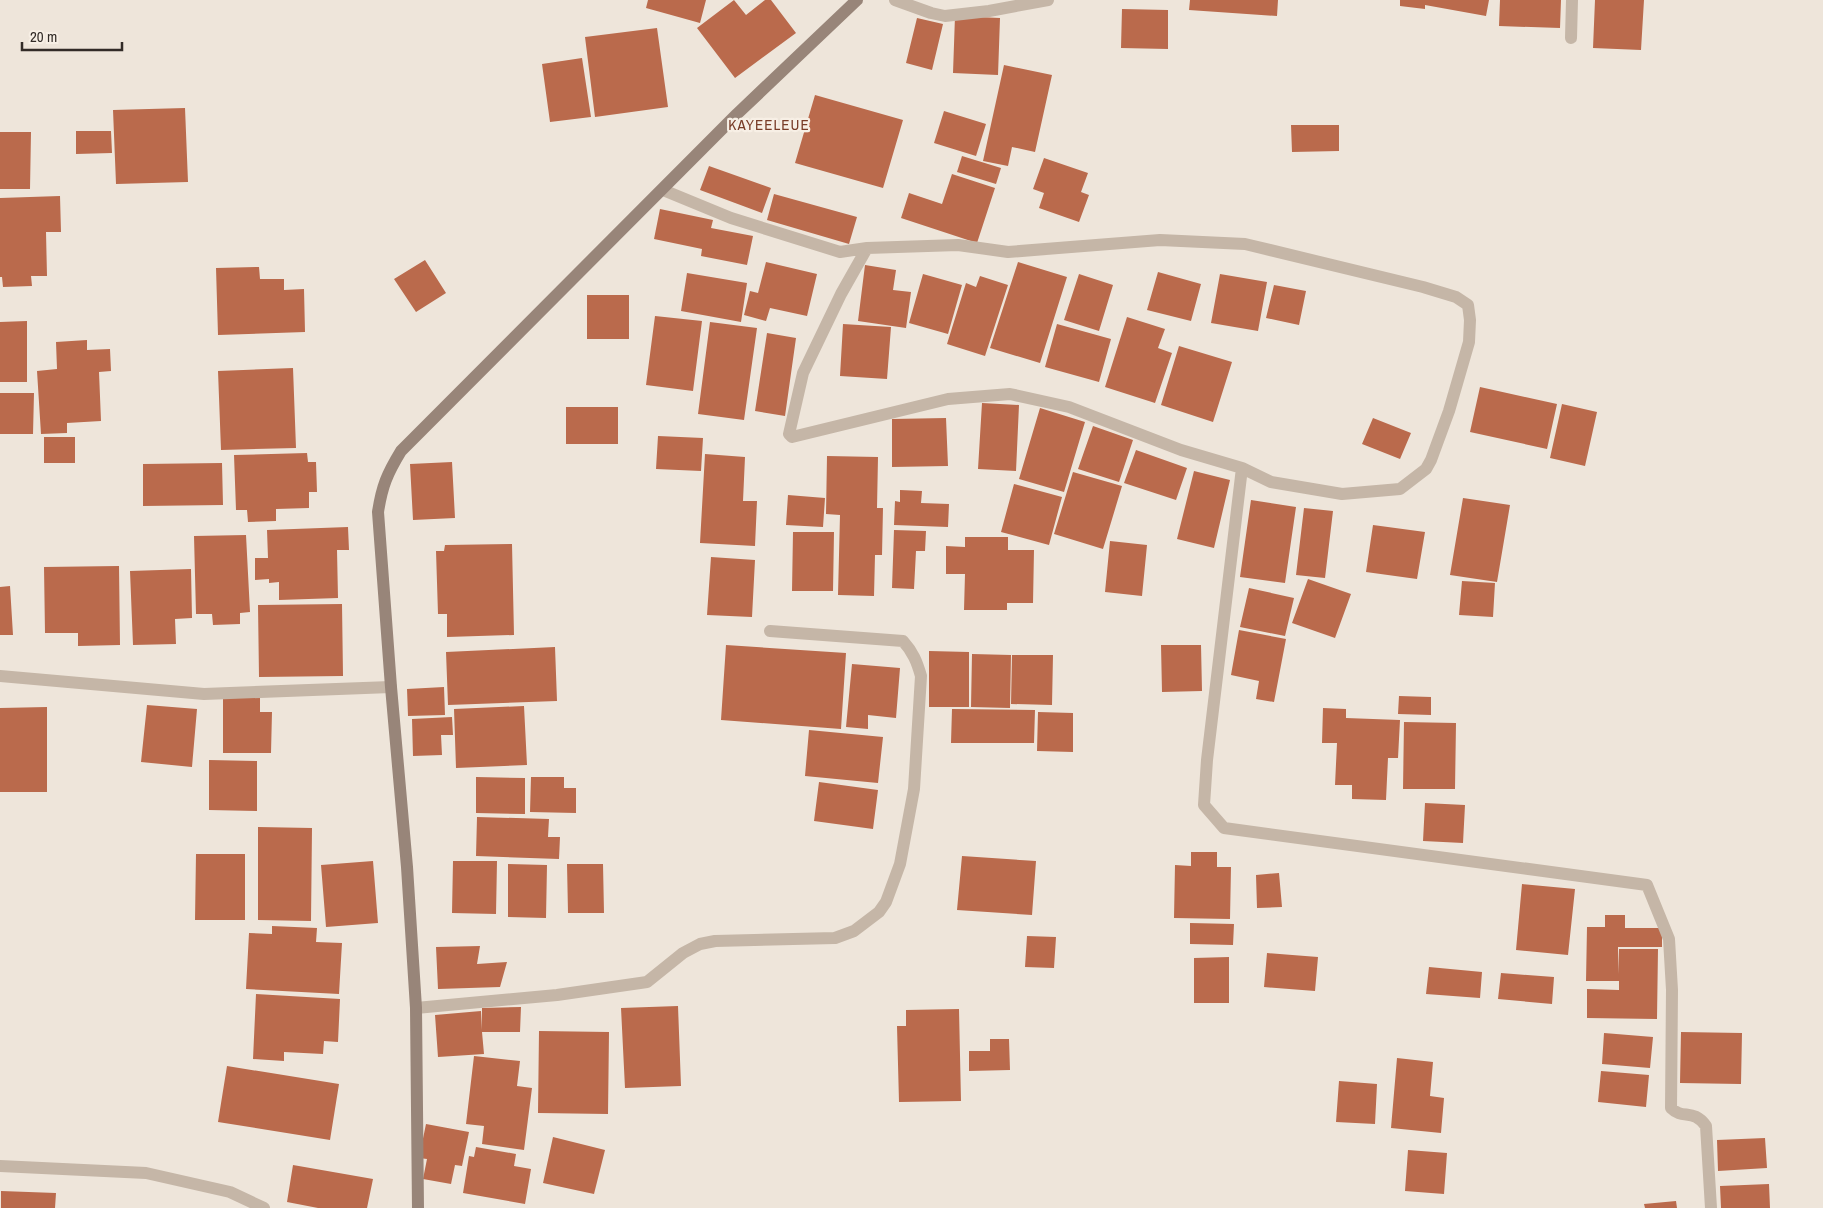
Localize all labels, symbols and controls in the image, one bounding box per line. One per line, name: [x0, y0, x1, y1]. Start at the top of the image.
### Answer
scale bar: [22, 20, 122, 52]
text: 20 m: [30, 26, 57, 47]
district label: KAYEELEUE: [728, 114, 810, 135]

